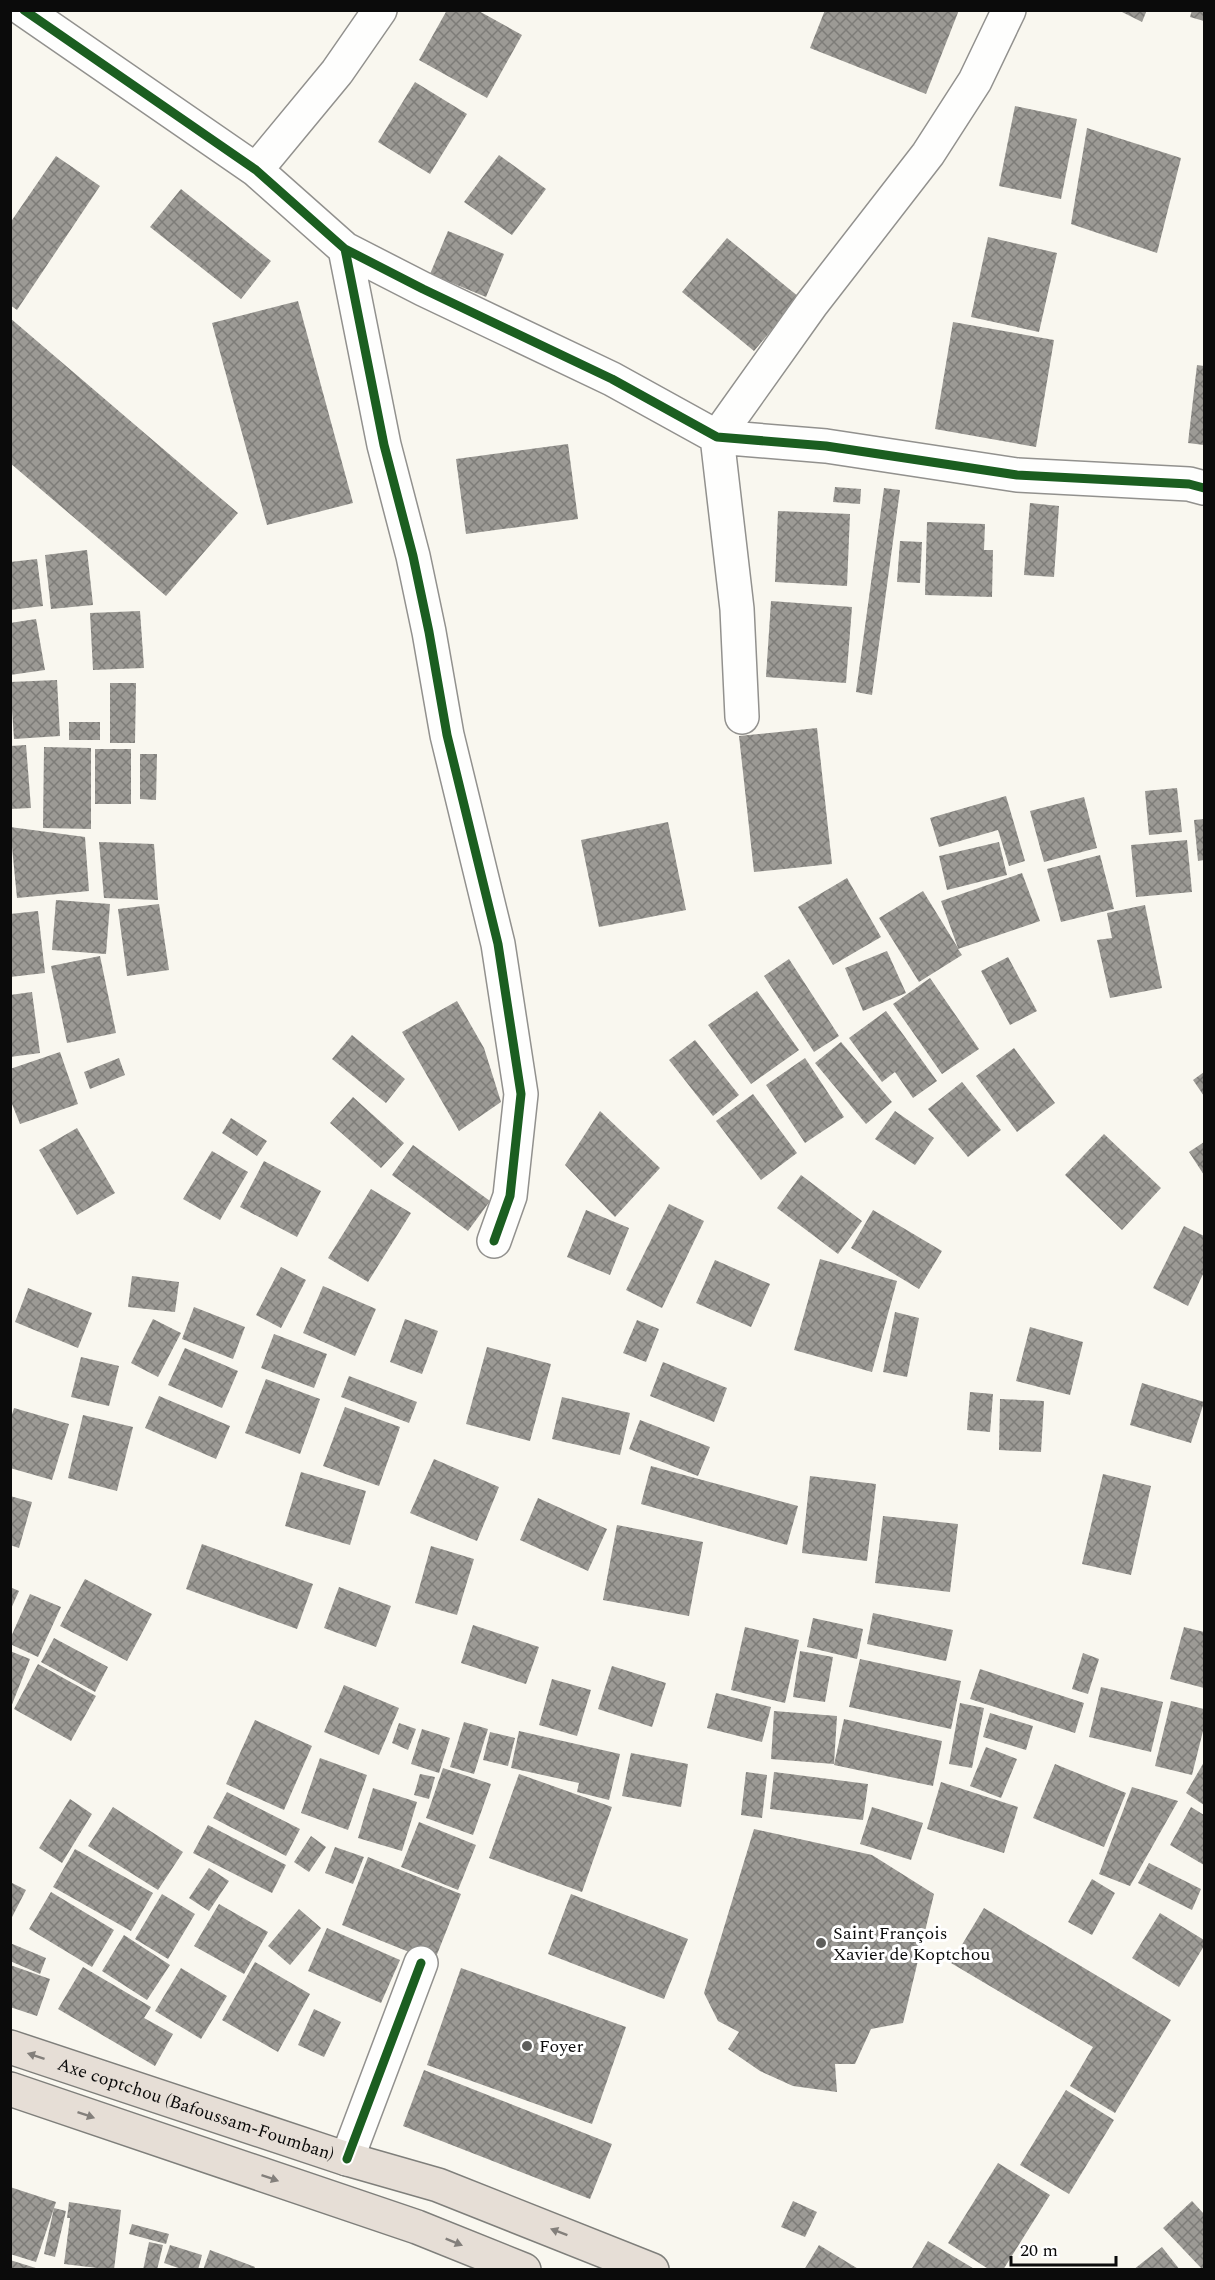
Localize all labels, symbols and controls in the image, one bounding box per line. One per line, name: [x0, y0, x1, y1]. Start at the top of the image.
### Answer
place label: Saint François Xavier de Koptchou: [833, 1920, 990, 1968]
marker: Saint François Xavier de Koptchou: [814, 1936, 828, 1950]
place label: Foyer: [539, 2033, 584, 2060]
marker: Foyer: [520, 2039, 534, 2053]
one-way arrow: [27, 2051, 45, 2060]
street label: Axe coptchou (Bafoussam-Foumban): [54, 2051, 338, 2168]
one-way arrow: [77, 2110, 95, 2120]
one-way arrow: [261, 2174, 279, 2184]
one-way arrow: [549, 2227, 567, 2237]
scale bar: [1011, 2229, 1116, 2267]
one-way arrow: [446, 2237, 464, 2247]
text: 20 m: [1020, 2237, 1058, 2264]

